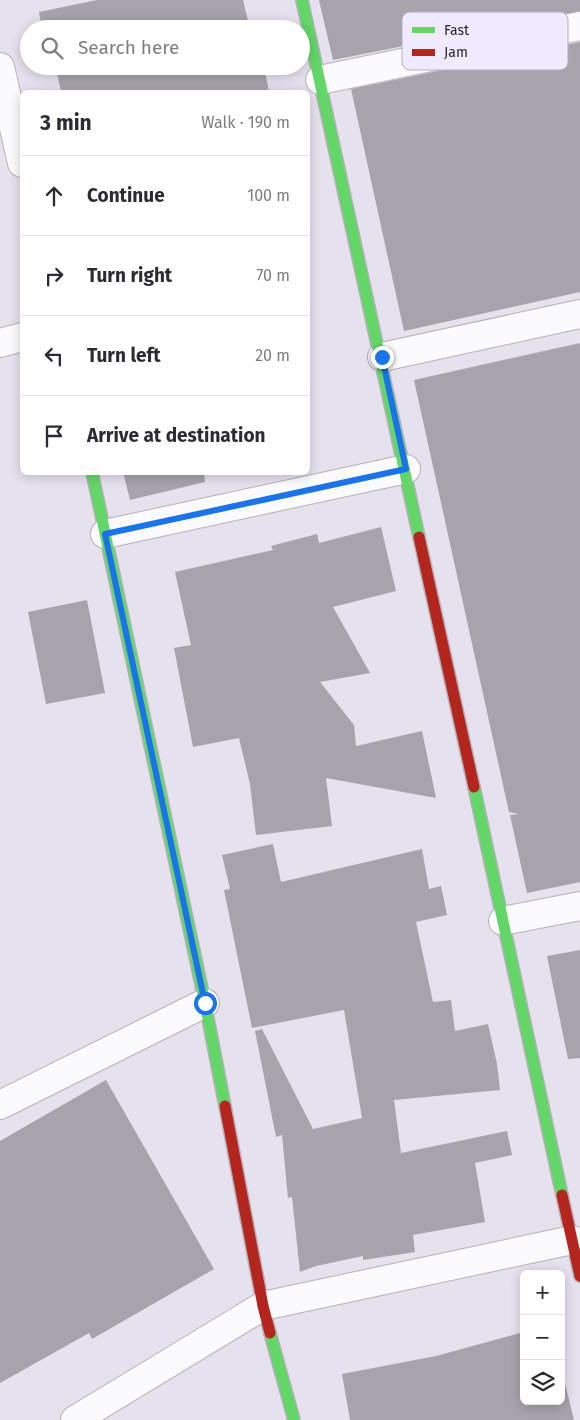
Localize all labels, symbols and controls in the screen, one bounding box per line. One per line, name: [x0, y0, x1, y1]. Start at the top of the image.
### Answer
legend: [402, 12, 568, 70]
search box: [20, 20, 310, 75]
text: Fast: [444, 22, 470, 39]
icon: search: [38, 34, 66, 62]
text: Search here: [78, 36, 179, 59]
text: Jam: [444, 44, 468, 61]
text: 3 min: [40, 110, 92, 136]
text: Walk · 190 m: [201, 113, 290, 132]
icon: ahead: [40, 182, 68, 210]
text: Continue: [87, 184, 165, 207]
text: 100 m: [247, 186, 290, 205]
icon: right: [40, 262, 68, 290]
text: Turn right: [87, 264, 172, 287]
text: 70 m: [256, 266, 290, 285]
icon: left: [40, 342, 68, 370]
text: Turn left: [87, 344, 161, 367]
text: 20 m: [255, 346, 290, 365]
route end: [371, 346, 394, 369]
icon: arrive: [40, 422, 68, 450]
text: Arrive at destination: [87, 424, 266, 447]
route start: [194, 992, 217, 1015]
map controls: [520, 1270, 565, 1405]
button: +: [520, 1270, 565, 1315]
button: −: [520, 1315, 565, 1360]
button: layers: [520, 1360, 565, 1405]

